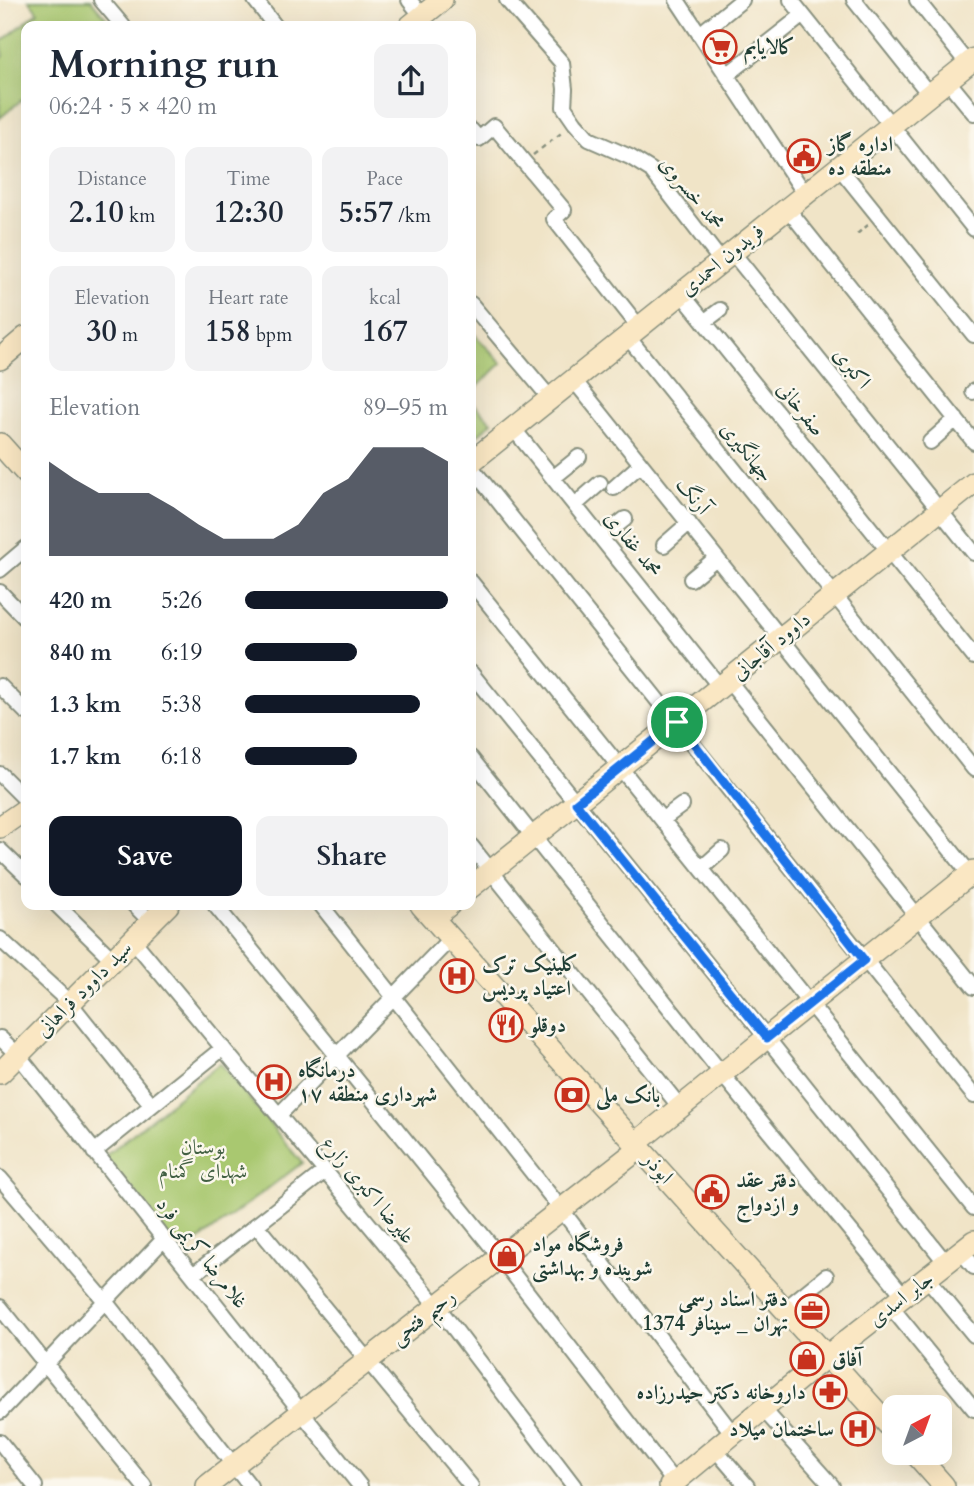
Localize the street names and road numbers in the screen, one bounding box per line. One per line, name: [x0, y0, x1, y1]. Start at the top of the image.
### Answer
street label: محمد خسروی: [652, 150, 732, 236]
street label: فریدون احمدی: [674, 217, 770, 303]
street label: اکبری: [826, 341, 878, 395]
street label: صفرخانی: [770, 375, 832, 443]
street label: جهانگیری: [713, 415, 781, 489]
street label: آرنگ: [669, 471, 719, 523]
street label: محمد غفاری: [597, 505, 669, 584]
street label: داوود آقاجانی: [725, 605, 817, 687]
street label: سید داوود فراهانی: [29, 934, 139, 1044]
street label: علیرضا اکبری زارع: [312, 1130, 422, 1252]
street label: ابوذر: [635, 1144, 680, 1190]
street label: غلامرضا کریمی فرد: [149, 1191, 255, 1315]
street label: جابر اسدی: [862, 1264, 940, 1334]
street label: رحیم فتحی: [384, 1282, 466, 1357]

